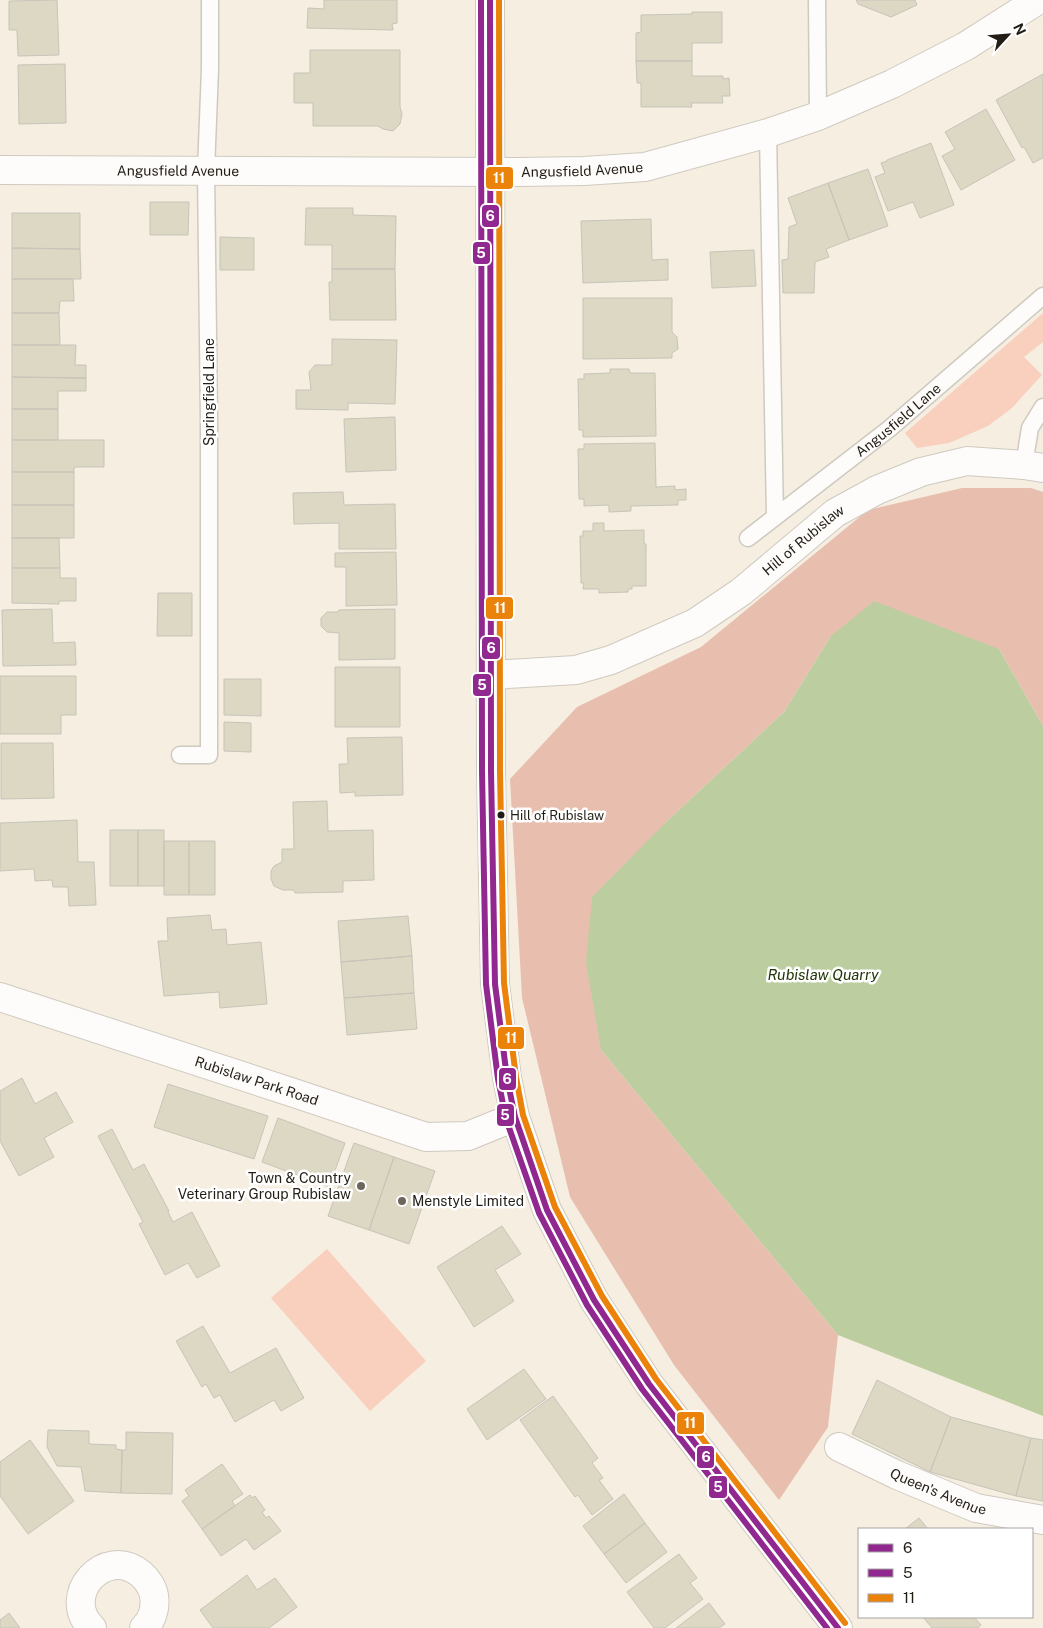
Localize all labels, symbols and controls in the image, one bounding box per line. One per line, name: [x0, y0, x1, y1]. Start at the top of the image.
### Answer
north arrow: [983, 10, 1033, 60]
text: N: [1010, 21, 1029, 38]
street label: Angusfield Avenue: [521, 159, 644, 180]
street label: Angusfield Avenue: [117, 162, 239, 179]
line badge: 11: [485, 166, 514, 190]
text: 11: [493, 170, 505, 186]
line badge: 6: [481, 204, 500, 228]
text: 6: [485, 208, 495, 224]
line badge: 5: [472, 241, 491, 265]
text: 5: [476, 245, 486, 261]
street label: Springfield Lane: [201, 338, 217, 446]
street label: Angusfield Lane: [852, 380, 944, 460]
street label: Hill of Rubislaw: [759, 502, 847, 579]
line badge: 11: [485, 596, 514, 620]
text: 11: [494, 600, 506, 616]
line badge: 6: [481, 636, 501, 660]
text: 6: [486, 640, 496, 656]
line badge: 5: [472, 673, 492, 697]
text: 5: [477, 677, 487, 693]
place label: Hill of Rubislaw: [510, 808, 604, 823]
marker: Hill of Rubislaw: [496, 810, 506, 820]
water label: Rubislaw Quarry: [767, 966, 879, 983]
line badge: 11: [497, 1026, 525, 1050]
text: 11: [505, 1030, 517, 1046]
street label: Rubislaw Park Road: [193, 1053, 320, 1109]
line badge: 6: [498, 1067, 517, 1091]
text: 6: [502, 1071, 512, 1087]
line badge: 5: [496, 1103, 515, 1127]
text: 5: [500, 1107, 510, 1123]
place label: Town & Country Veterinary Group Rubislaw: [178, 1170, 352, 1202]
marker: Town & Country Veterinary Group Rubislaw: [355, 1180, 367, 1192]
place label: Menstyle Limited: [412, 1193, 524, 1209]
marker: Menstyle Limited: [396, 1195, 408, 1207]
line badge: 11: [676, 1411, 705, 1435]
text: 11: [684, 1415, 696, 1431]
line badge: 6: [696, 1445, 715, 1469]
text: 6: [701, 1449, 711, 1465]
street label: Queen's Avenue: [887, 1465, 988, 1518]
line badge: 5: [708, 1475, 728, 1499]
text: 5: [713, 1479, 723, 1495]
legend: [858, 1528, 1033, 1618]
text: 6: [903, 1539, 912, 1556]
text: 5: [903, 1564, 913, 1581]
text: 11: [903, 1589, 915, 1606]

